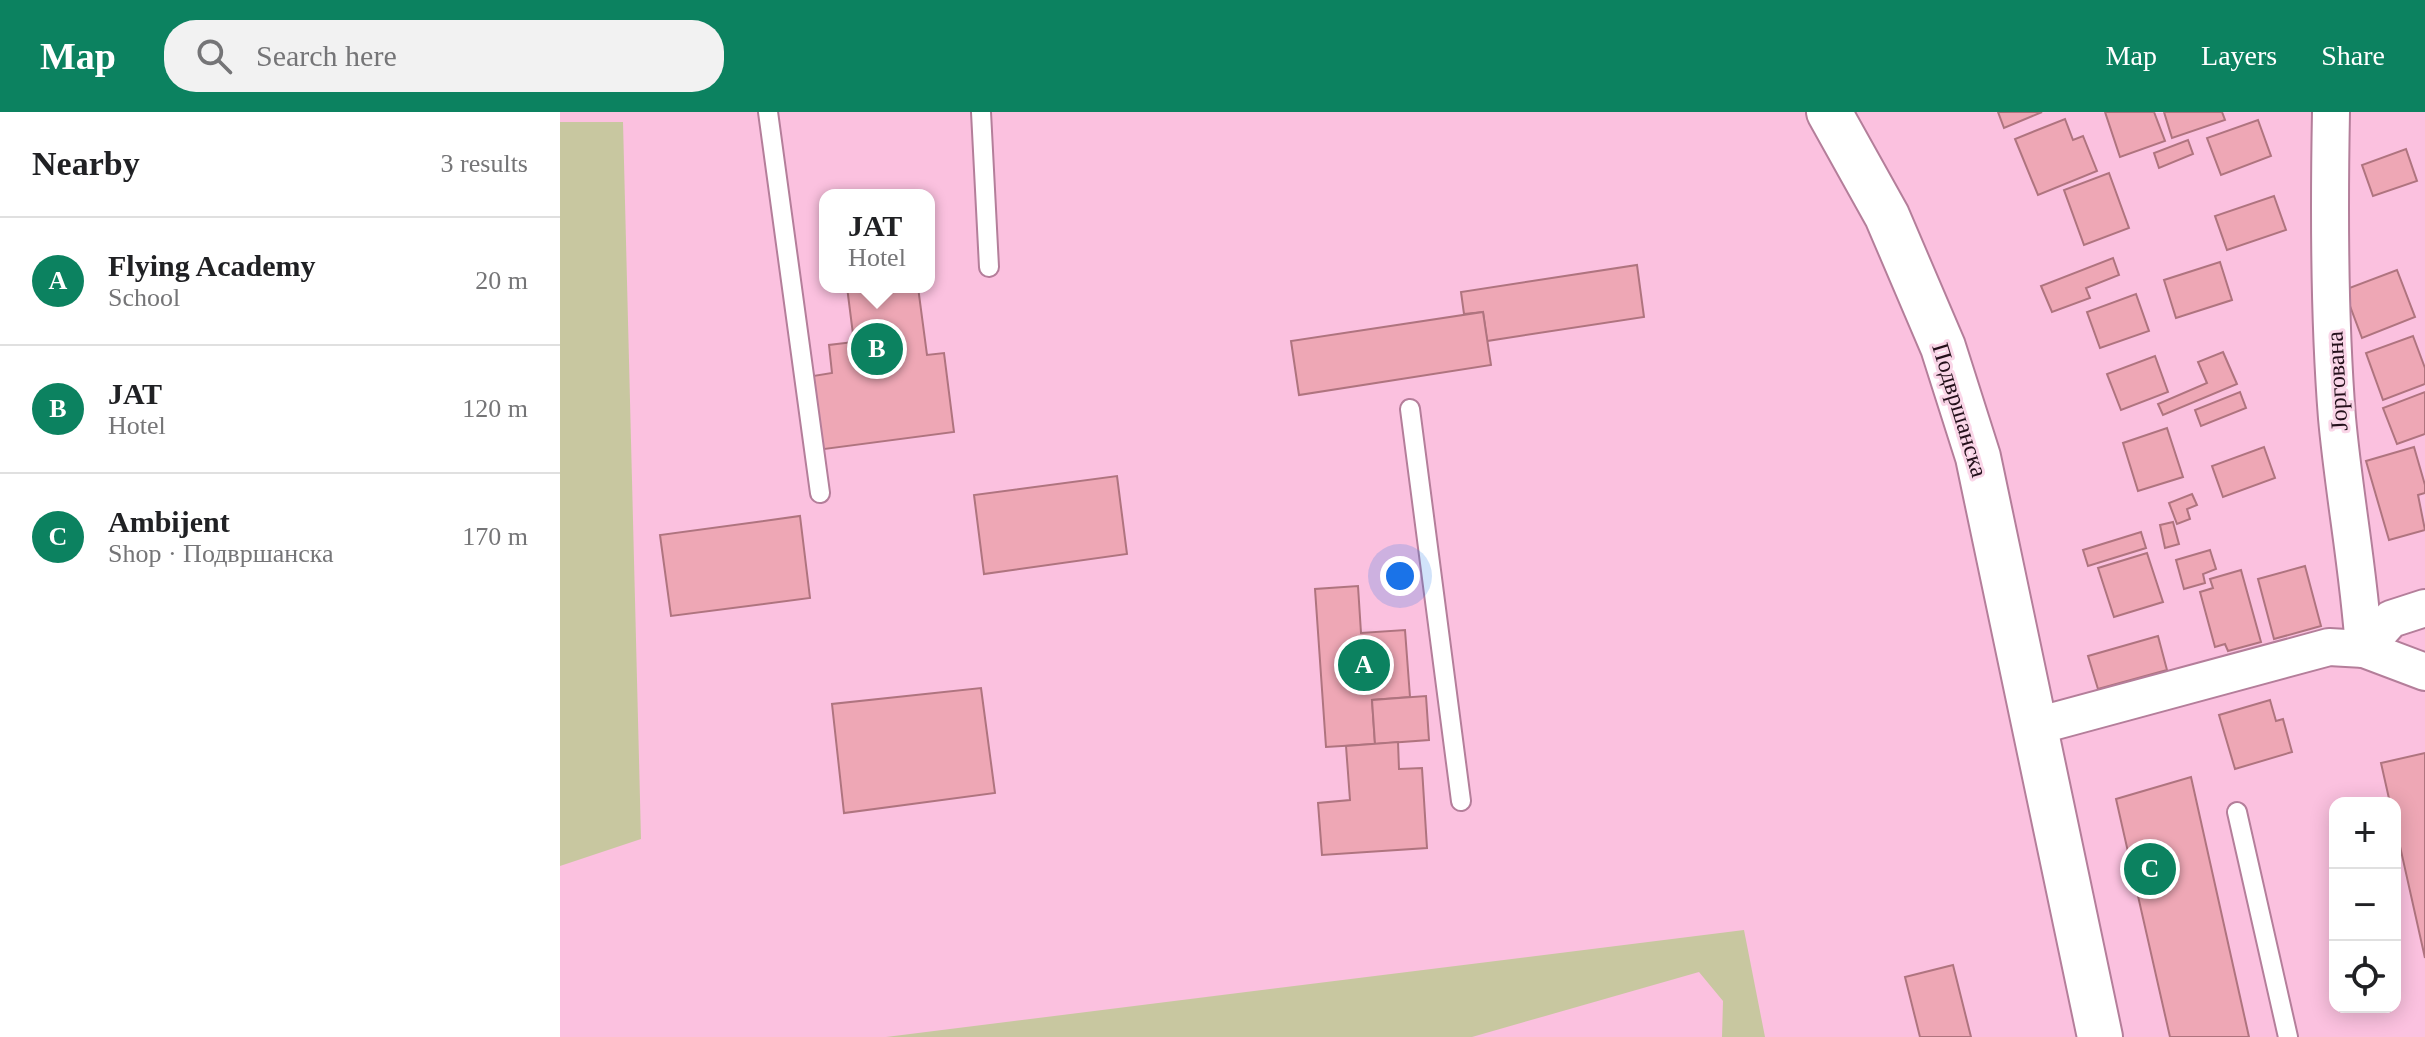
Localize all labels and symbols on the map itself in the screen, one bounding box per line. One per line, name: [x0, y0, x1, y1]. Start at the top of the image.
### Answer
pin: B: [851, 319, 903, 379]
street label: Јоргована: [2321, 330, 2353, 431]
street label: Подвршанска: [1927, 340, 1993, 480]
your location: [1380, 556, 1420, 596]
pin: A: [1338, 635, 1390, 695]
pin: C: [2124, 839, 2176, 899]

